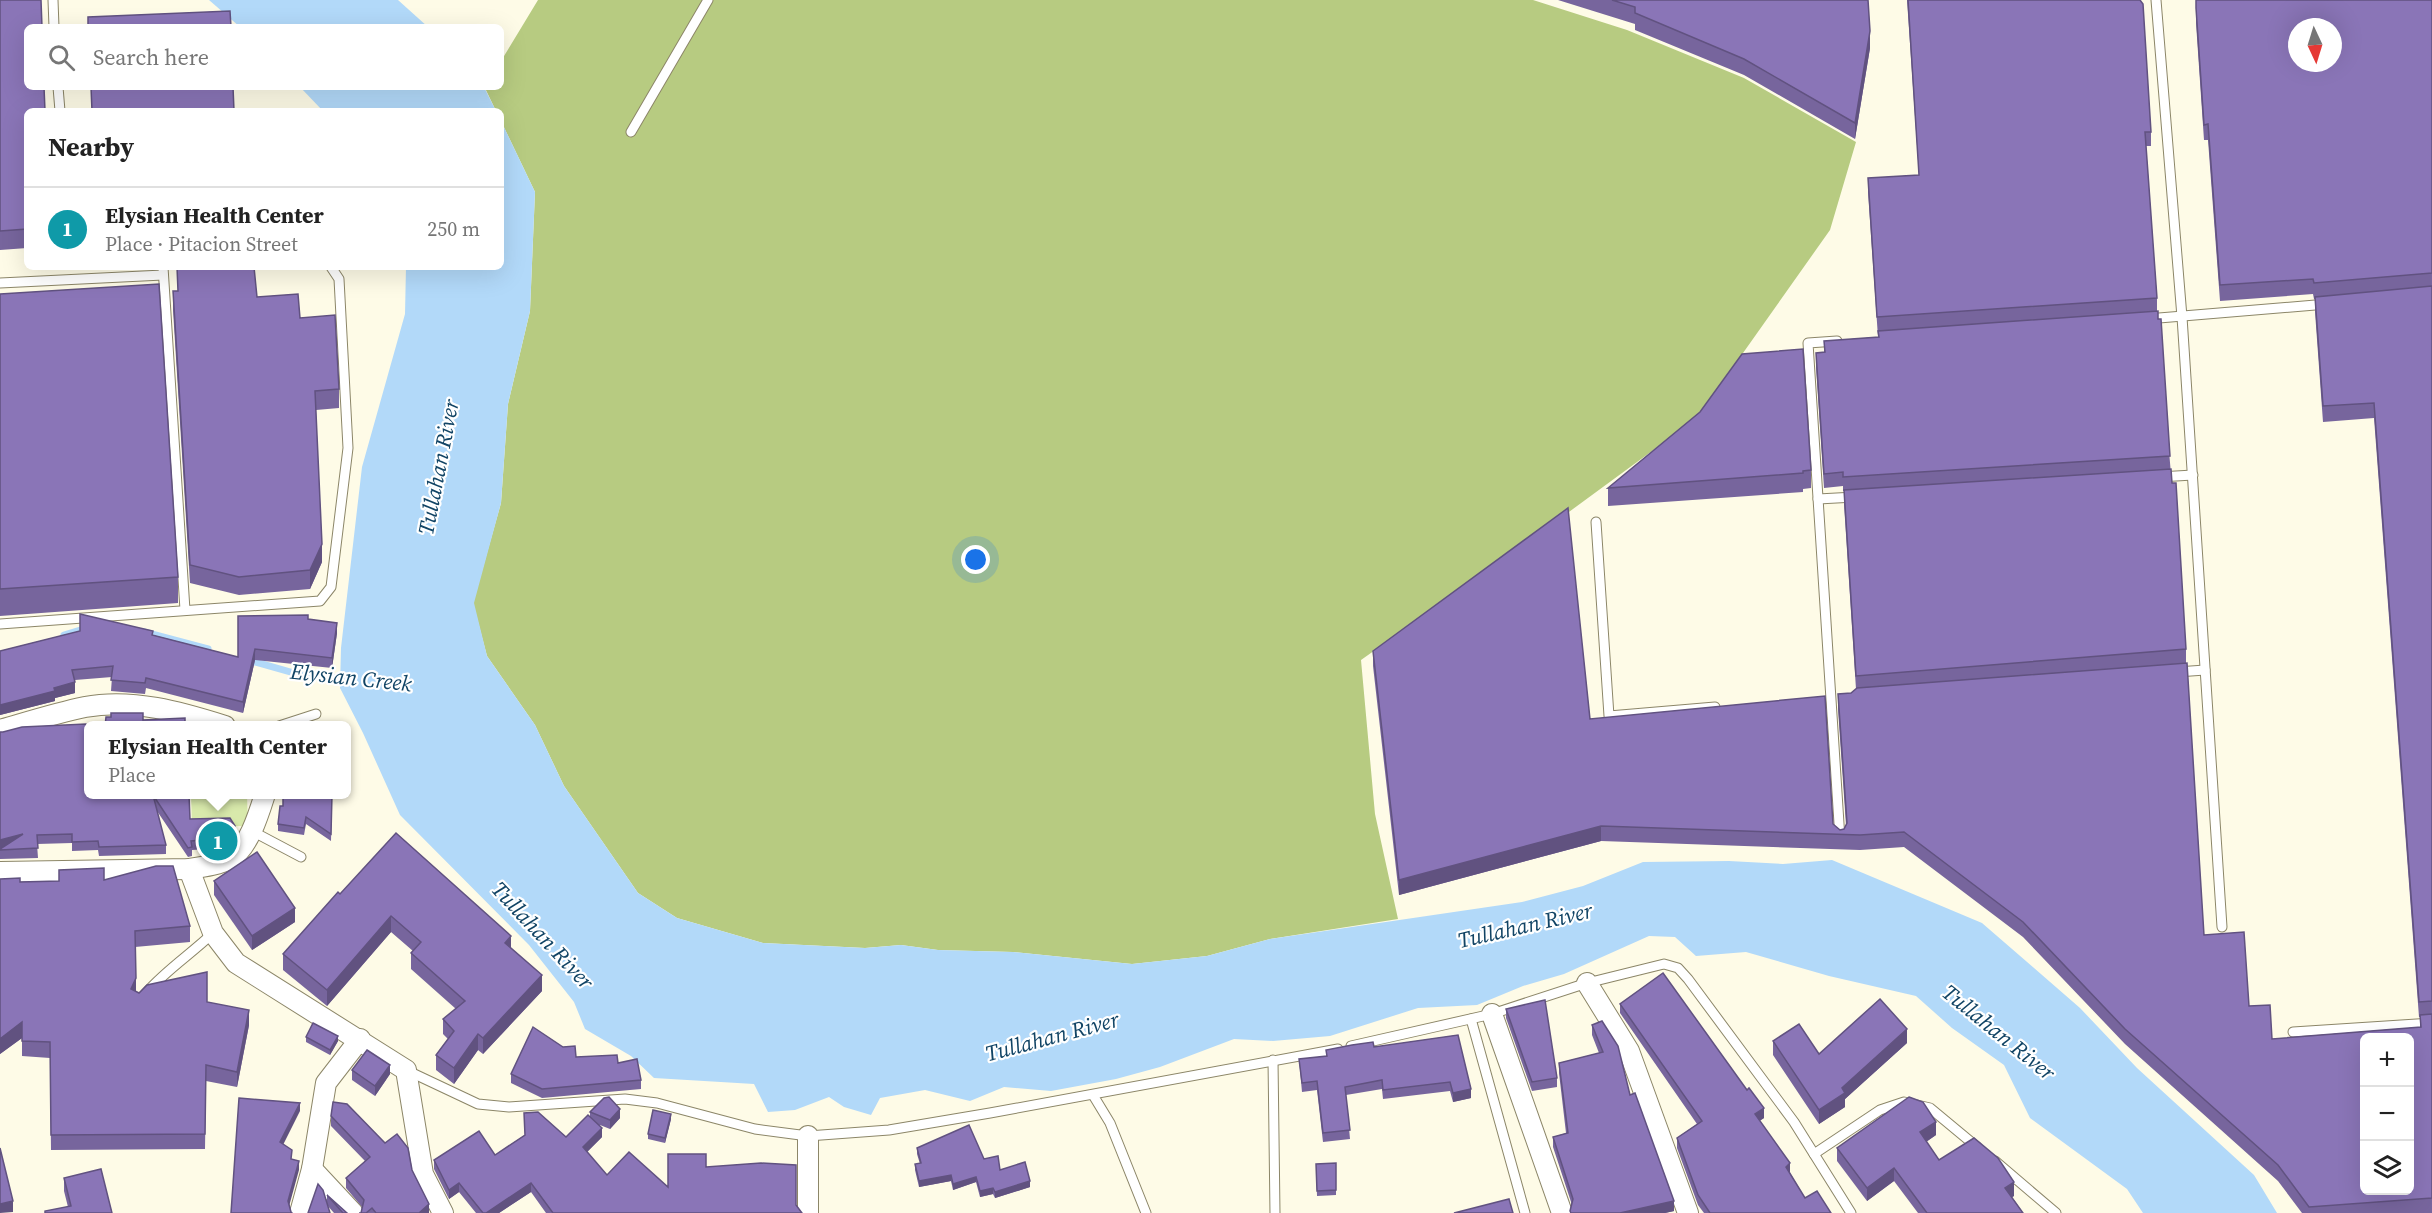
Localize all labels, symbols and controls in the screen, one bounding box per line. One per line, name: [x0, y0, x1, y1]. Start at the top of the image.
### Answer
north arrow: [2288, 18, 2342, 72]
search box: [24, 24, 504, 90]
icon: search: [45, 41, 78, 74]
text: Search here: [93, 42, 209, 72]
text: Nearby: [48, 129, 134, 165]
text: Elysian Health Center: [105, 200, 324, 230]
text: 1: [62, 215, 73, 243]
text: 250 m: [427, 215, 480, 243]
text: Place · Pitacion Street: [105, 230, 298, 258]
water label: Tullahan River: [410, 395, 466, 537]
your location: [961, 545, 990, 574]
water label: Elysian Creek: [288, 656, 414, 698]
popup: [84, 721, 351, 799]
text: Elysian Health Center: [108, 731, 327, 761]
text: Place: [108, 761, 156, 789]
pin: 1: [198, 818, 238, 864]
water label: Tullahan River: [485, 874, 602, 996]
water label: Tullahan River: [1455, 895, 1597, 955]
water label: Tullahan River: [1936, 977, 2063, 1088]
water label: Tullahan River: [982, 1003, 1123, 1068]
map controls: [2360, 1033, 2414, 1195]
button: +: [2360, 1033, 2414, 1087]
button: −: [2360, 1087, 2414, 1141]
button: layers: [2360, 1141, 2414, 1195]

